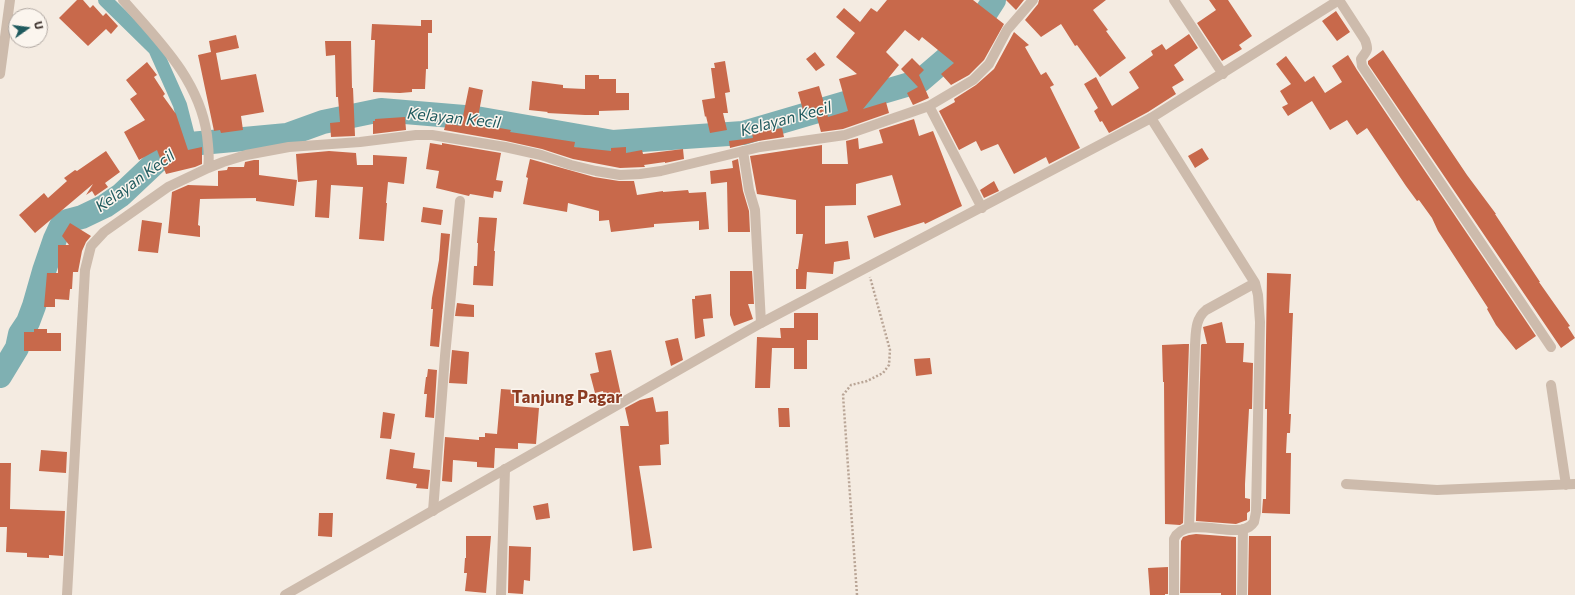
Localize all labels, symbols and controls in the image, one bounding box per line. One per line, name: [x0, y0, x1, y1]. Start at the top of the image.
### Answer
north arrow: [8, 8, 48, 48]
text: U: [32, 20, 46, 31]
water label: Kelayan Kecil: [738, 98, 834, 140]
water label: Kelayan Kecil: [406, 104, 502, 132]
water label: Kelayan Kecil: [91, 146, 179, 216]
district label: Tanjung Pagar: [512, 387, 622, 407]

